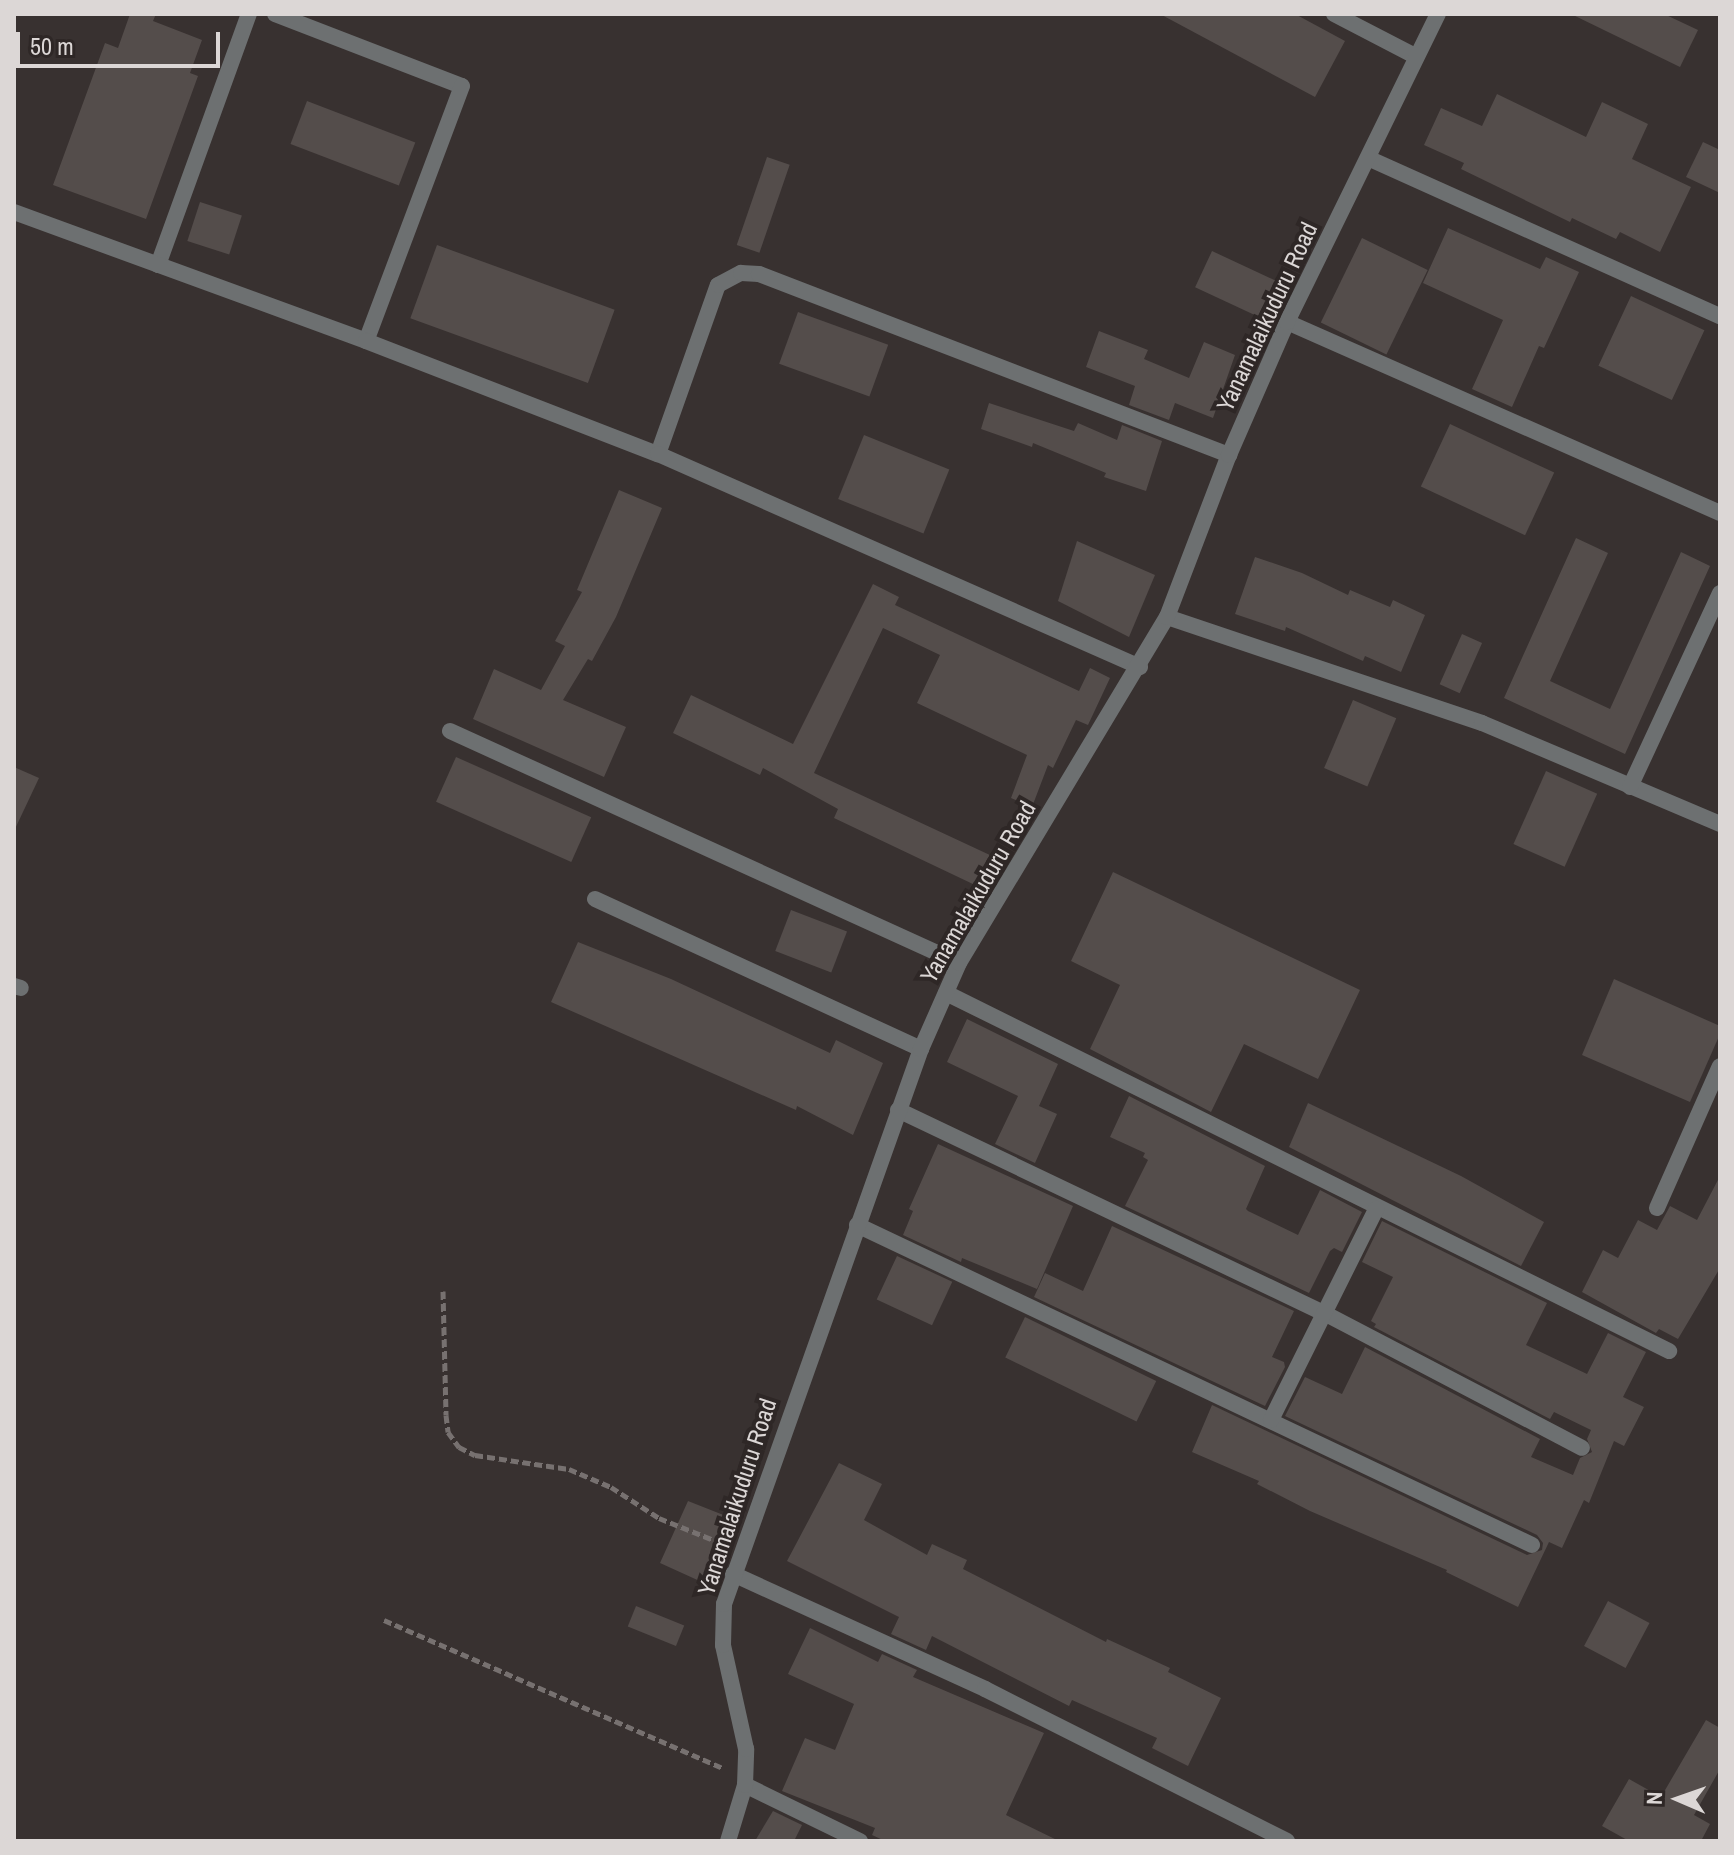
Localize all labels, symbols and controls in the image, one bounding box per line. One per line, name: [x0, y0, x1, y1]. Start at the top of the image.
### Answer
scale bar: [20, 16, 224, 66]
text: 50 m: [30, 30, 74, 62]
street label: Yanamalaikuduru Road: [1211, 218, 1323, 416]
street label: Yanamalaikuduru Road: [914, 796, 1042, 988]
street label: Yanamalaikuduru Road: [692, 1395, 782, 1599]
north arrow: [1638, 1759, 1718, 1839]
text: N: [1639, 1791, 1669, 1805]

